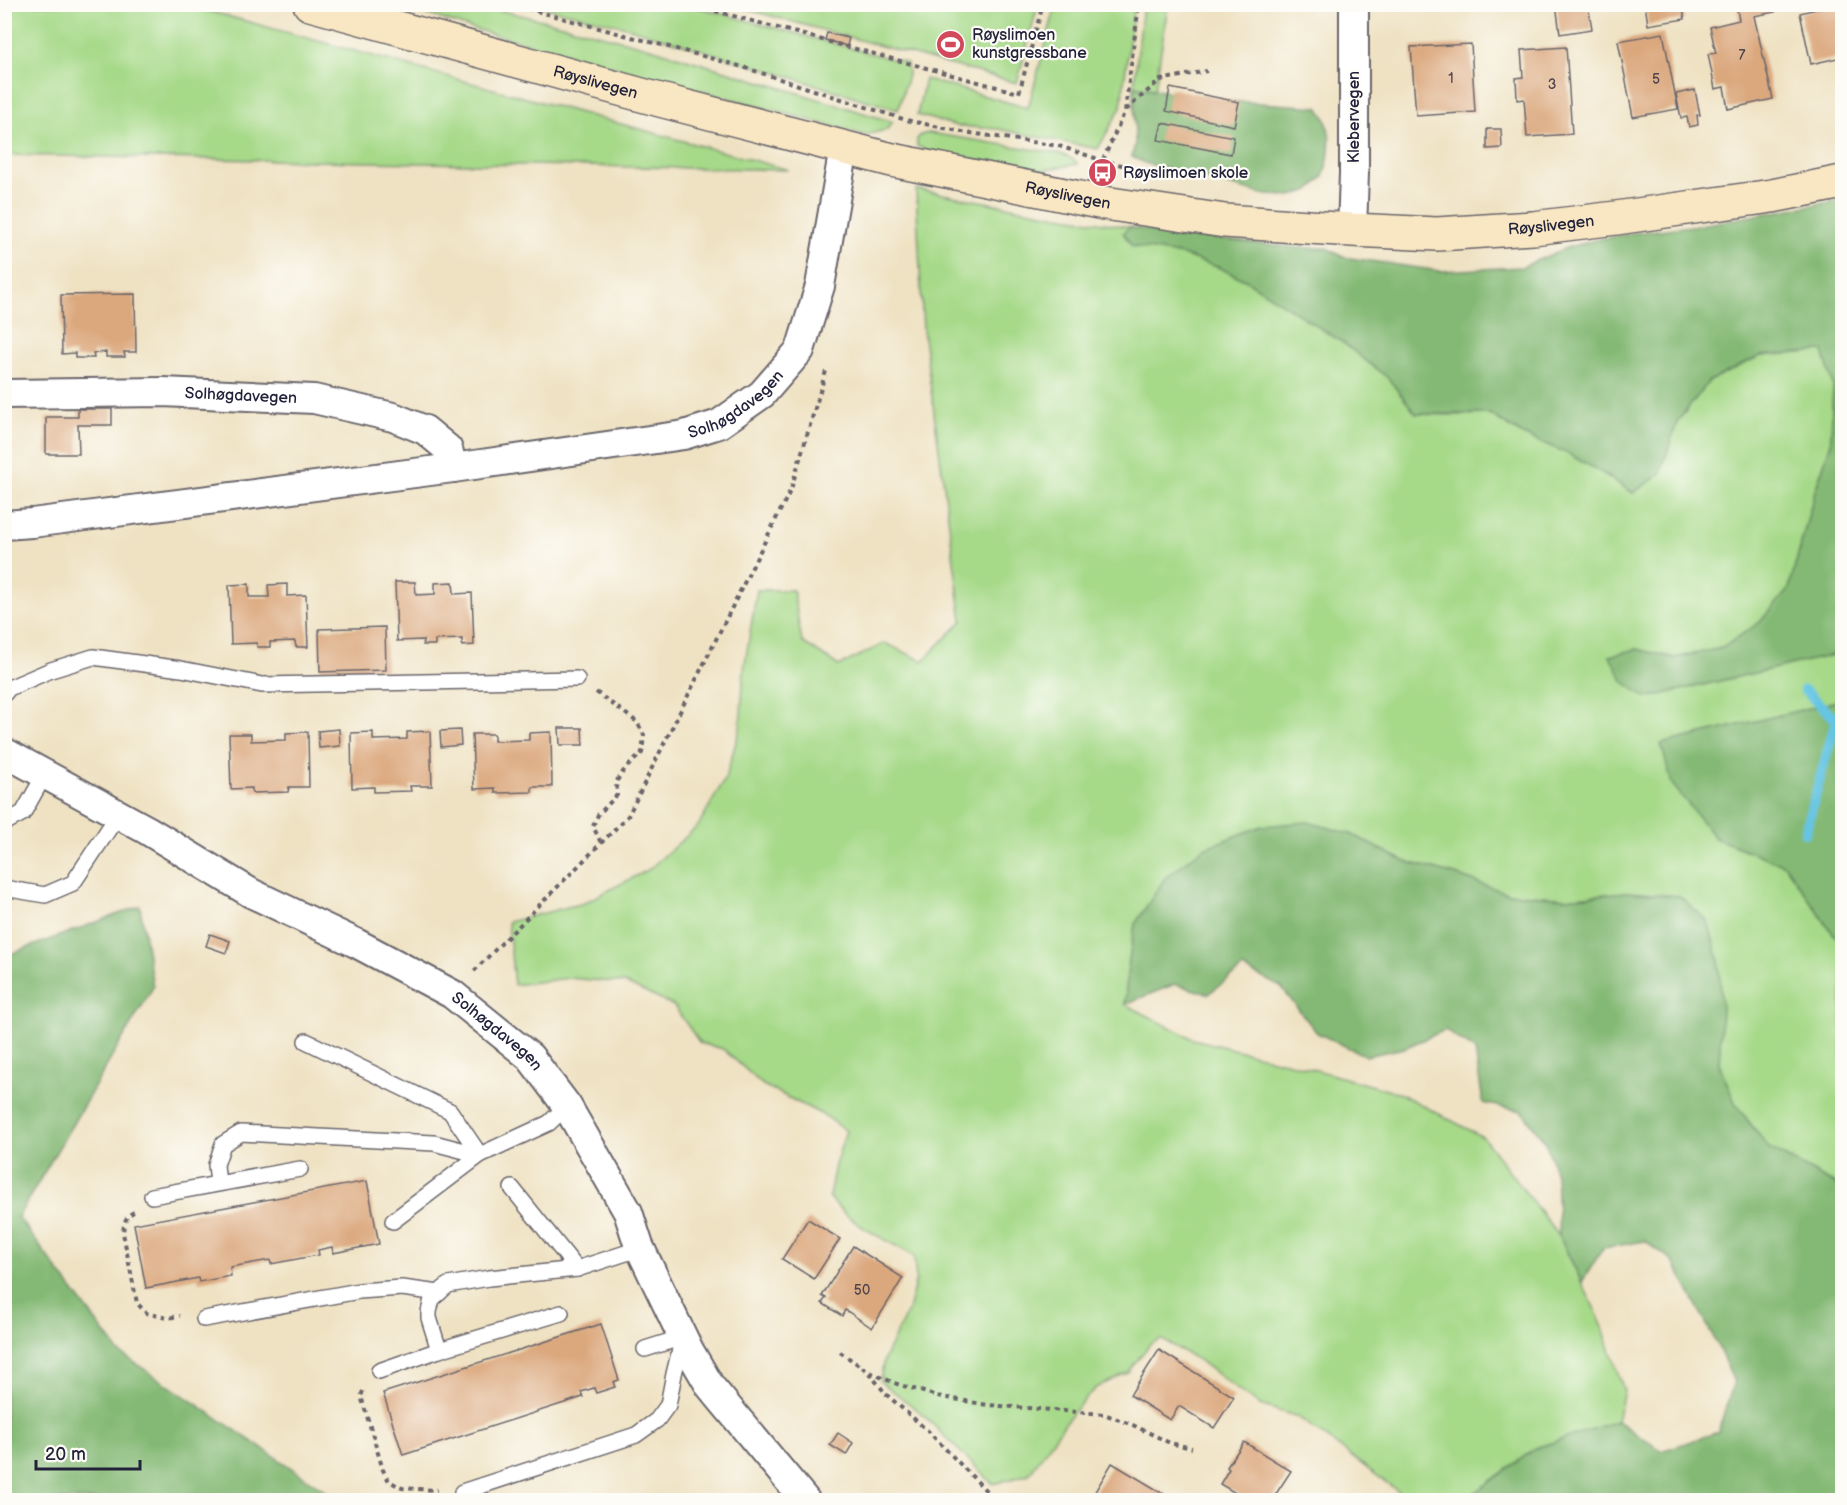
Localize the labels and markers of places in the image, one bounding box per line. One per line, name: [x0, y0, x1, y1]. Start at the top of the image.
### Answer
place label: Røyslimoen kunstgressbane: [972, 26, 1087, 63]
sports icon: Røyslimoen kunstgressbane: [935, 28, 967, 60]
bus stop icon: Røyslimoen skole: [1086, 157, 1118, 189]
place label: Røyslimoen skole: [1123, 164, 1249, 183]

